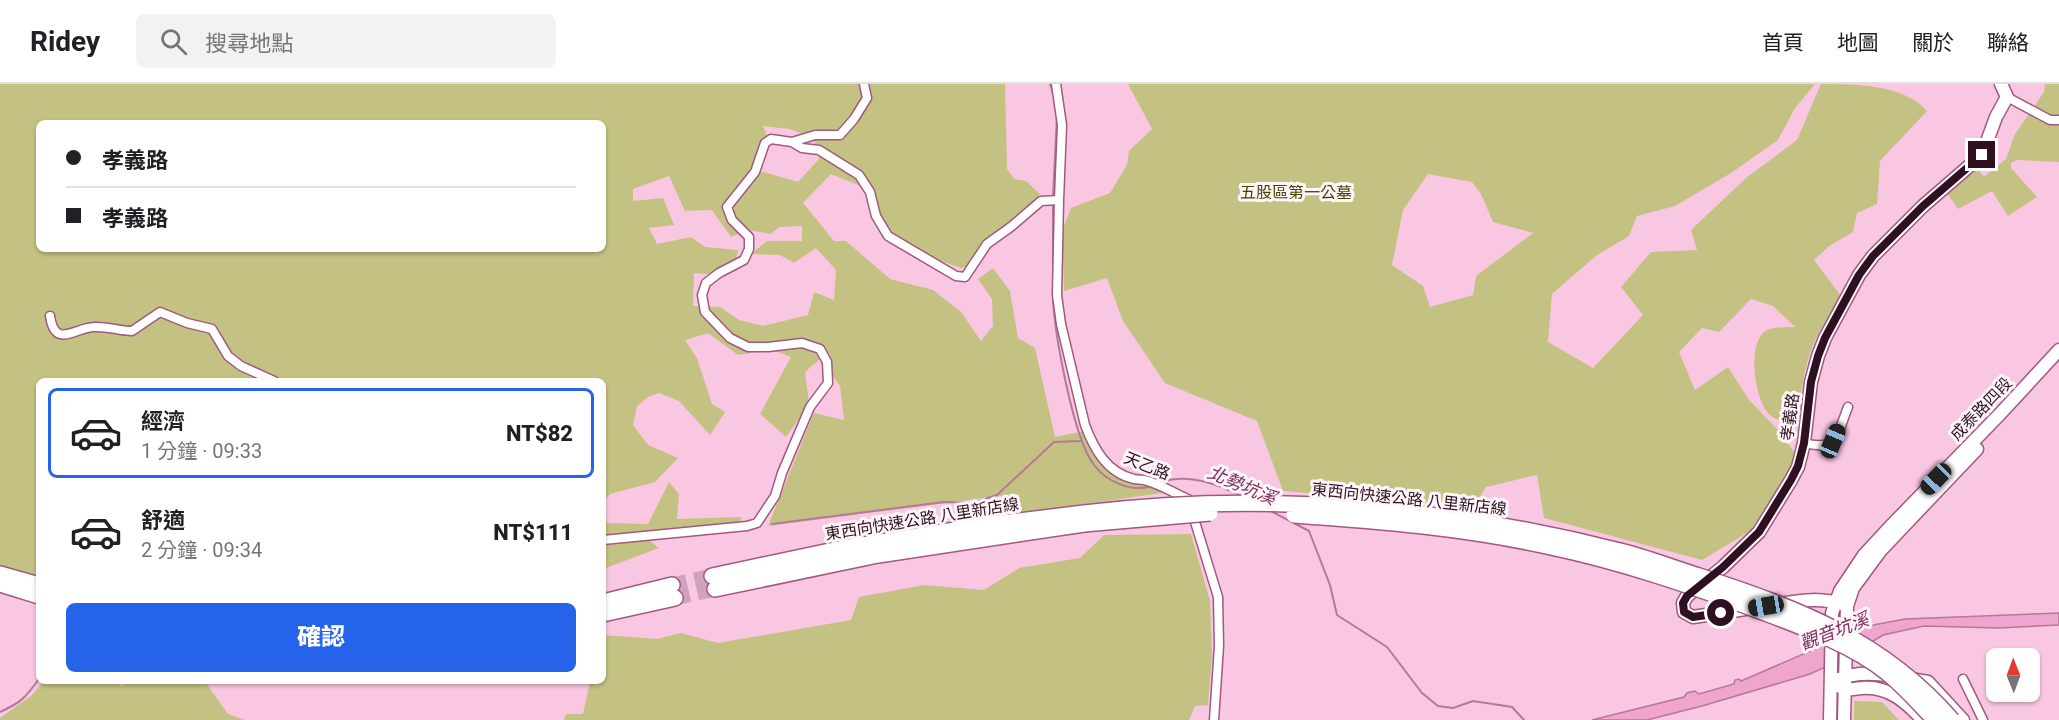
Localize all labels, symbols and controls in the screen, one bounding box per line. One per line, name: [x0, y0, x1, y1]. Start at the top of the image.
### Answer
search box: [136, 14, 556, 68]
text: Ridey: [30, 25, 100, 58]
icon: search: [157, 25, 190, 58]
text: 搜尋地點: [205, 31, 293, 56]
text: 首頁: [1762, 31, 1804, 55]
text: 地圖: [1837, 31, 1879, 55]
text: 關於: [1912, 31, 1954, 55]
text: 聯絡: [1987, 31, 2029, 55]
route end: [1968, 141, 1995, 168]
text: 孝義路: [102, 148, 168, 173]
park label: 五股區第一公墓: [1240, 183, 1352, 202]
text: 孝義路: [102, 206, 168, 231]
street label: 成泰路四段: [1946, 374, 2016, 444]
street label: 孝義路: [1777, 392, 1803, 442]
icon: car: [69, 406, 123, 460]
text: 經濟: [141, 409, 185, 434]
text: NT$82: [506, 421, 573, 446]
car: [1818, 421, 1848, 461]
text: 1 分鐘 · 09:33: [141, 439, 262, 463]
street label: 天乙路: [1121, 448, 1173, 484]
car: [1917, 460, 1955, 498]
water label: 北勢坑溪: [1205, 461, 1282, 510]
street label: 東西向快速公路 八里新店線: [1311, 479, 1507, 519]
street label: 東西向快速公路 八里新店線: [824, 494, 1020, 544]
icon: car: [69, 505, 123, 559]
text: 舒適: [141, 508, 185, 533]
text: NT$111: [493, 520, 573, 545]
text: 2 分鐘 · 09:34: [141, 538, 262, 562]
car: [1747, 594, 1785, 618]
route start: [1707, 599, 1734, 626]
button: 確認: [66, 603, 576, 672]
water label: 觀音坑溪: [1797, 607, 1874, 654]
north arrow: [1986, 648, 2040, 702]
map controls: [1986, 648, 2040, 702]

